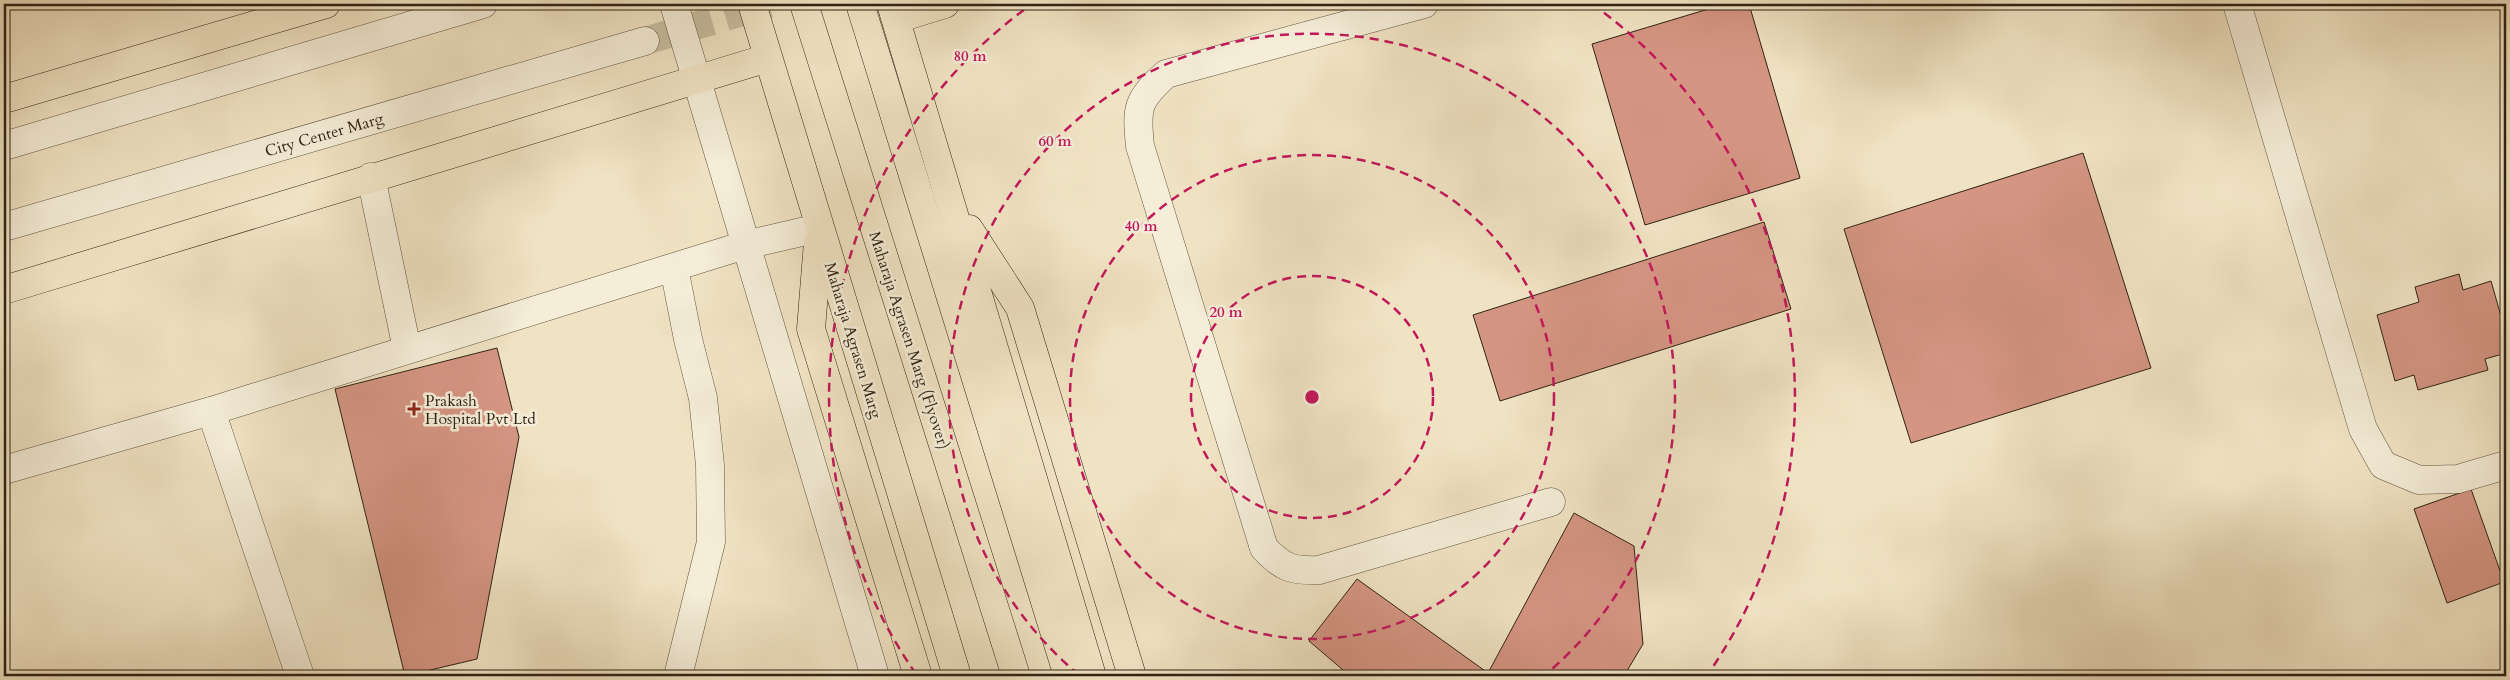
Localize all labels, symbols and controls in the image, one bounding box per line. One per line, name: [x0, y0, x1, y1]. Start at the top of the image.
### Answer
text: 80 m: [953, 46, 987, 66]
street label: City Center Marg: [262, 108, 386, 162]
text: 60 m: [1038, 131, 1072, 151]
text: 40 m: [1124, 216, 1158, 236]
street label: Maharaja Agrasen Marg (Flyover): [863, 228, 955, 452]
street label: Maharaja Agrasen Marg: [819, 260, 887, 421]
text: 20 m: [1209, 302, 1243, 322]
centre of rings: [1303, 388, 1321, 406]
place label: Prakash Hospital Pvt Ltd: [425, 390, 536, 430]
marker: Prakash Hospital Pvt Ltd: [407, 402, 421, 416]

